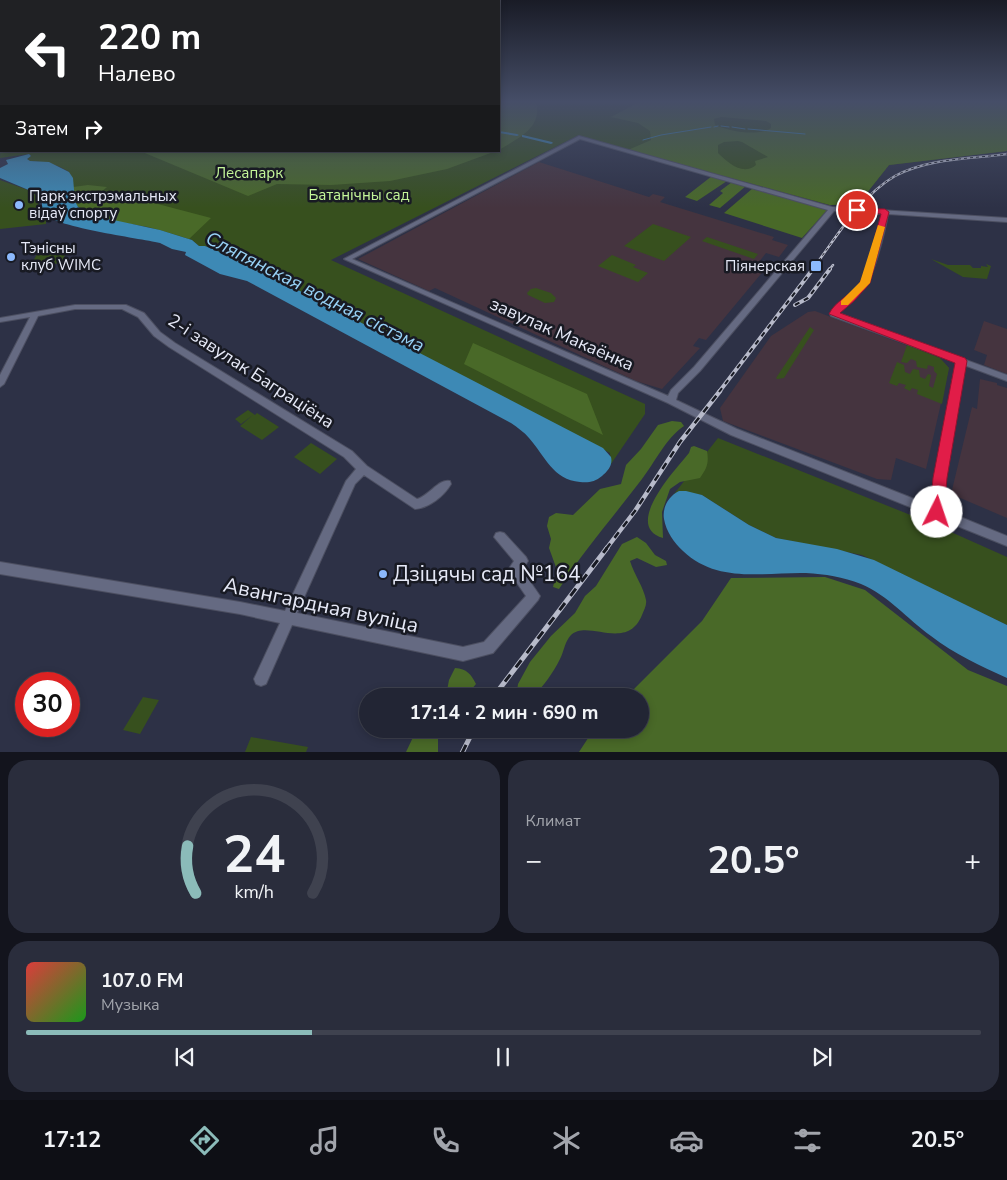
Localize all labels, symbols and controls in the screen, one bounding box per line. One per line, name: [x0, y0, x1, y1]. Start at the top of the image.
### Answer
text: 220 m: [98, 14, 201, 61]
icon: left: [15, 20, 80, 85]
text: Налево: [98, 59, 176, 89]
icon: right: [79, 115, 107, 143]
text: Затем: [15, 116, 69, 142]
park label: Лесапарк: [215, 163, 283, 183]
park label: Батанічны сад: [308, 185, 410, 205]
place label: Парк экстрэмальных відаў спорту: [29, 186, 177, 223]
pin: [836, 189, 878, 231]
icon: arrive: [843, 196, 871, 224]
marker: Парк экстрэмальных відаў спорту: [13, 199, 25, 211]
water label: Сляпянская водная сістэма: [201, 225, 429, 359]
place label: Тэнісны клуб WIMC: [21, 238, 101, 275]
marker: Тэнісны клуб WIMC: [5, 251, 17, 263]
place label: Піянерская: [725, 256, 805, 276]
marker: Піянерская: [809, 259, 823, 273]
street label: завулак Макаёнка: [486, 291, 638, 377]
street label: 2-і завулак Баграціёна: [163, 308, 339, 434]
position arrow: [910, 485, 962, 537]
place label: Дзіцячы сад №164: [393, 560, 581, 588]
marker: Дзіцячы сад №164: [377, 568, 389, 580]
street label: Авангардная вуліца: [221, 571, 421, 639]
speed limit sign: 30: [15, 672, 80, 737]
text: 17:14 · 2 мин · 690 m: [410, 700, 598, 726]
text: Климат: [526, 810, 581, 832]
text: 24: [223, 819, 285, 890]
text: 20.5°: [707, 835, 799, 886]
text: −: [526, 842, 542, 880]
text: +: [964, 842, 981, 880]
text: km/h: [234, 880, 273, 904]
text: 107.0 FM: [101, 968, 184, 994]
text: Музыка: [101, 994, 160, 1016]
icon: previous: [171, 1043, 199, 1071]
icon: pause: [489, 1043, 517, 1071]
icon: next: [808, 1043, 836, 1071]
icon: directions: [187, 1123, 222, 1158]
icon: music: [307, 1123, 342, 1158]
icon: phone: [428, 1123, 463, 1158]
icon: climate: [549, 1123, 584, 1158]
icon: car: [669, 1123, 704, 1158]
icon: filters: [790, 1123, 825, 1158]
text: 17:12: [43, 1125, 101, 1155]
text: 20.5°: [911, 1125, 964, 1155]

